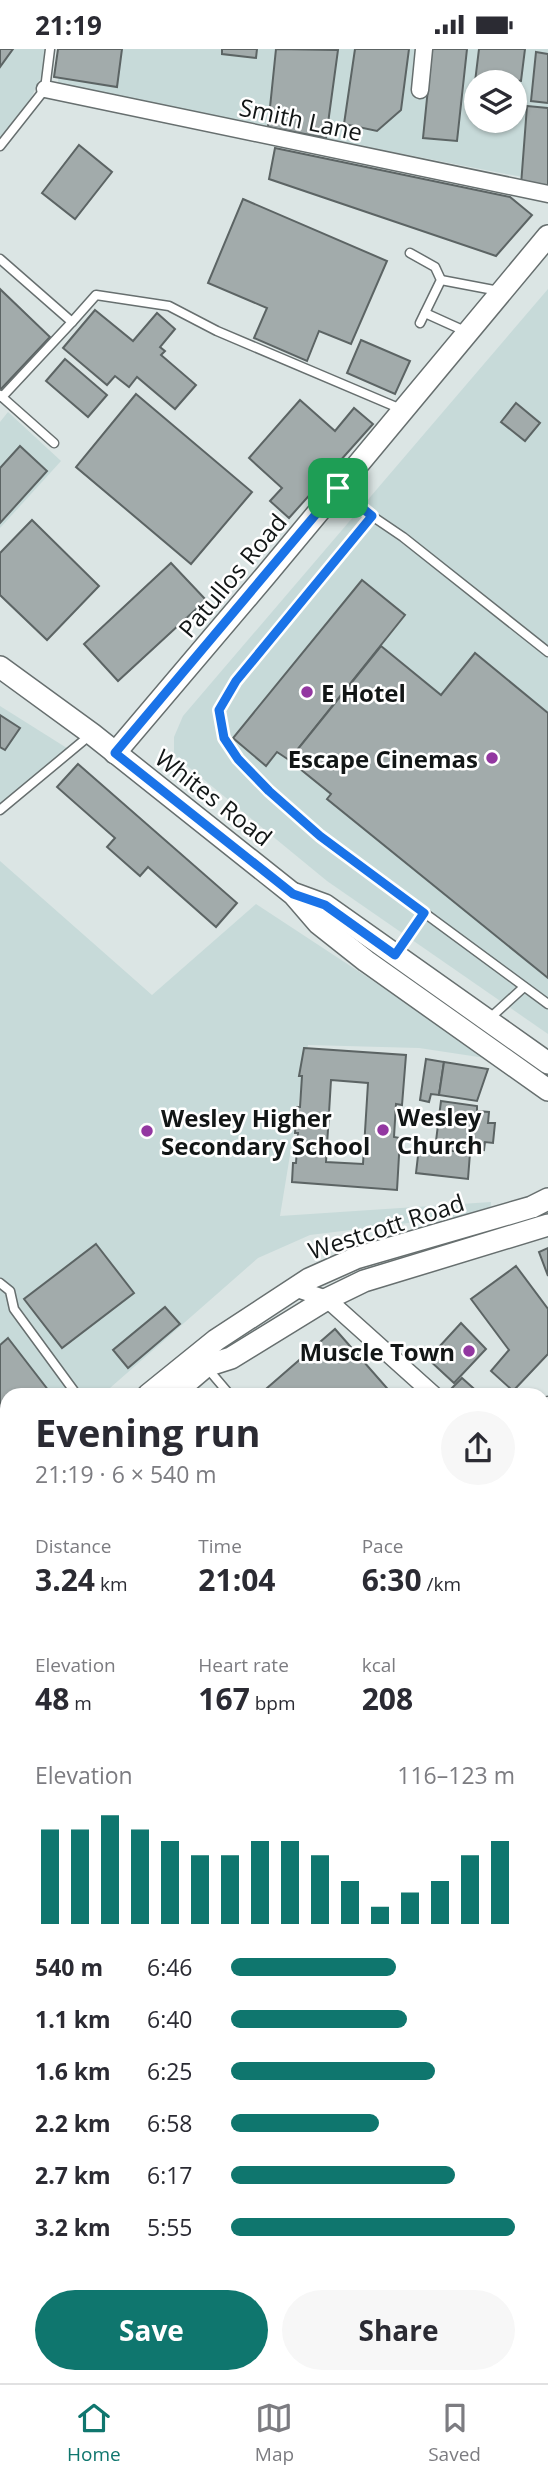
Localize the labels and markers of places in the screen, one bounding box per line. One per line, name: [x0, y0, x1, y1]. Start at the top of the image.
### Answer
pin: [308, 458, 368, 518]
place label: E Hotel: [321, 676, 406, 709]
marker: E Hotel: [299, 684, 315, 700]
place label: Escape Cinemas: [288, 742, 478, 775]
marker: Escape Cinemas: [484, 750, 500, 766]
place label: Wesley Church: [397, 1100, 483, 1161]
place label: Wesley Higher Secondary School: [161, 1101, 370, 1162]
marker: Wesley Church: [375, 1122, 391, 1138]
marker: Wesley Higher Secondary School: [139, 1123, 155, 1139]
place label: Muscle Town: [300, 1335, 455, 1368]
marker: Muscle Town: [461, 1343, 477, 1359]

